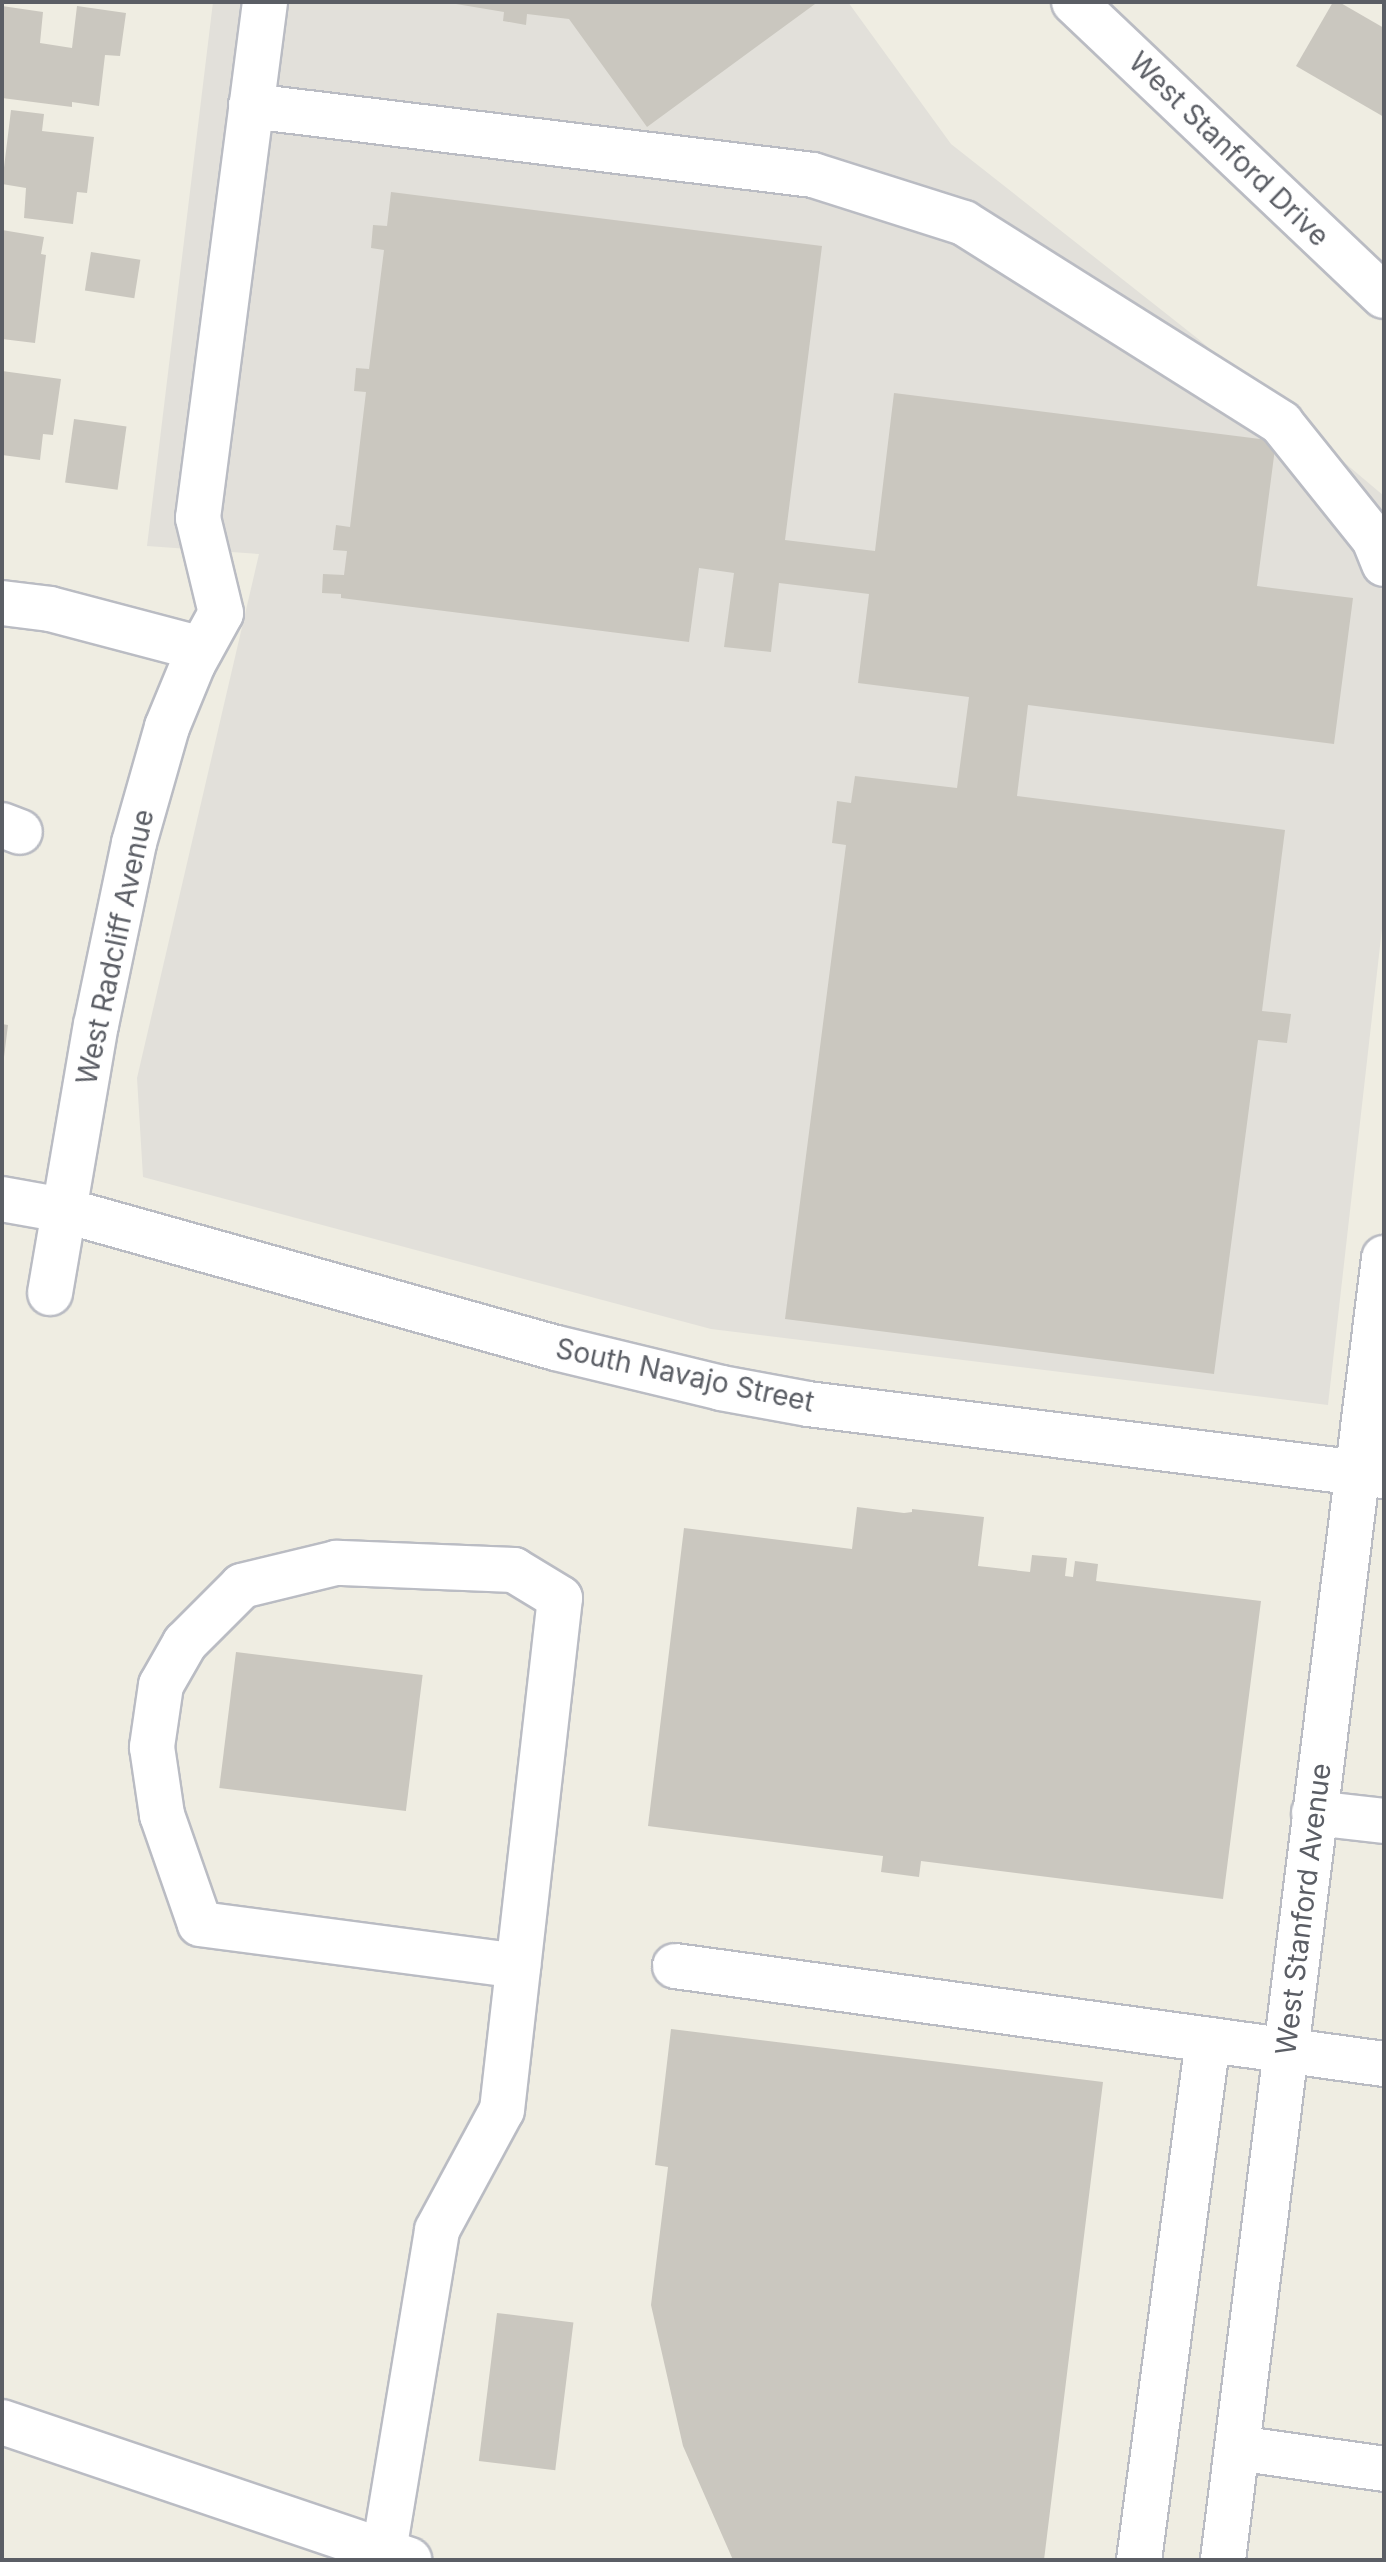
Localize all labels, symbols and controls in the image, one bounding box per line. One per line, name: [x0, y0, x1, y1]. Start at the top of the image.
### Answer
street label: West Stanford Drive: [1122, 45, 1336, 253]
street label: West Radcliff Avenue: [69, 806, 161, 1088]
street label: South Navajo Street: [553, 1331, 817, 1419]
street label: West Stanford Avenue: [1268, 1761, 1338, 2057]

